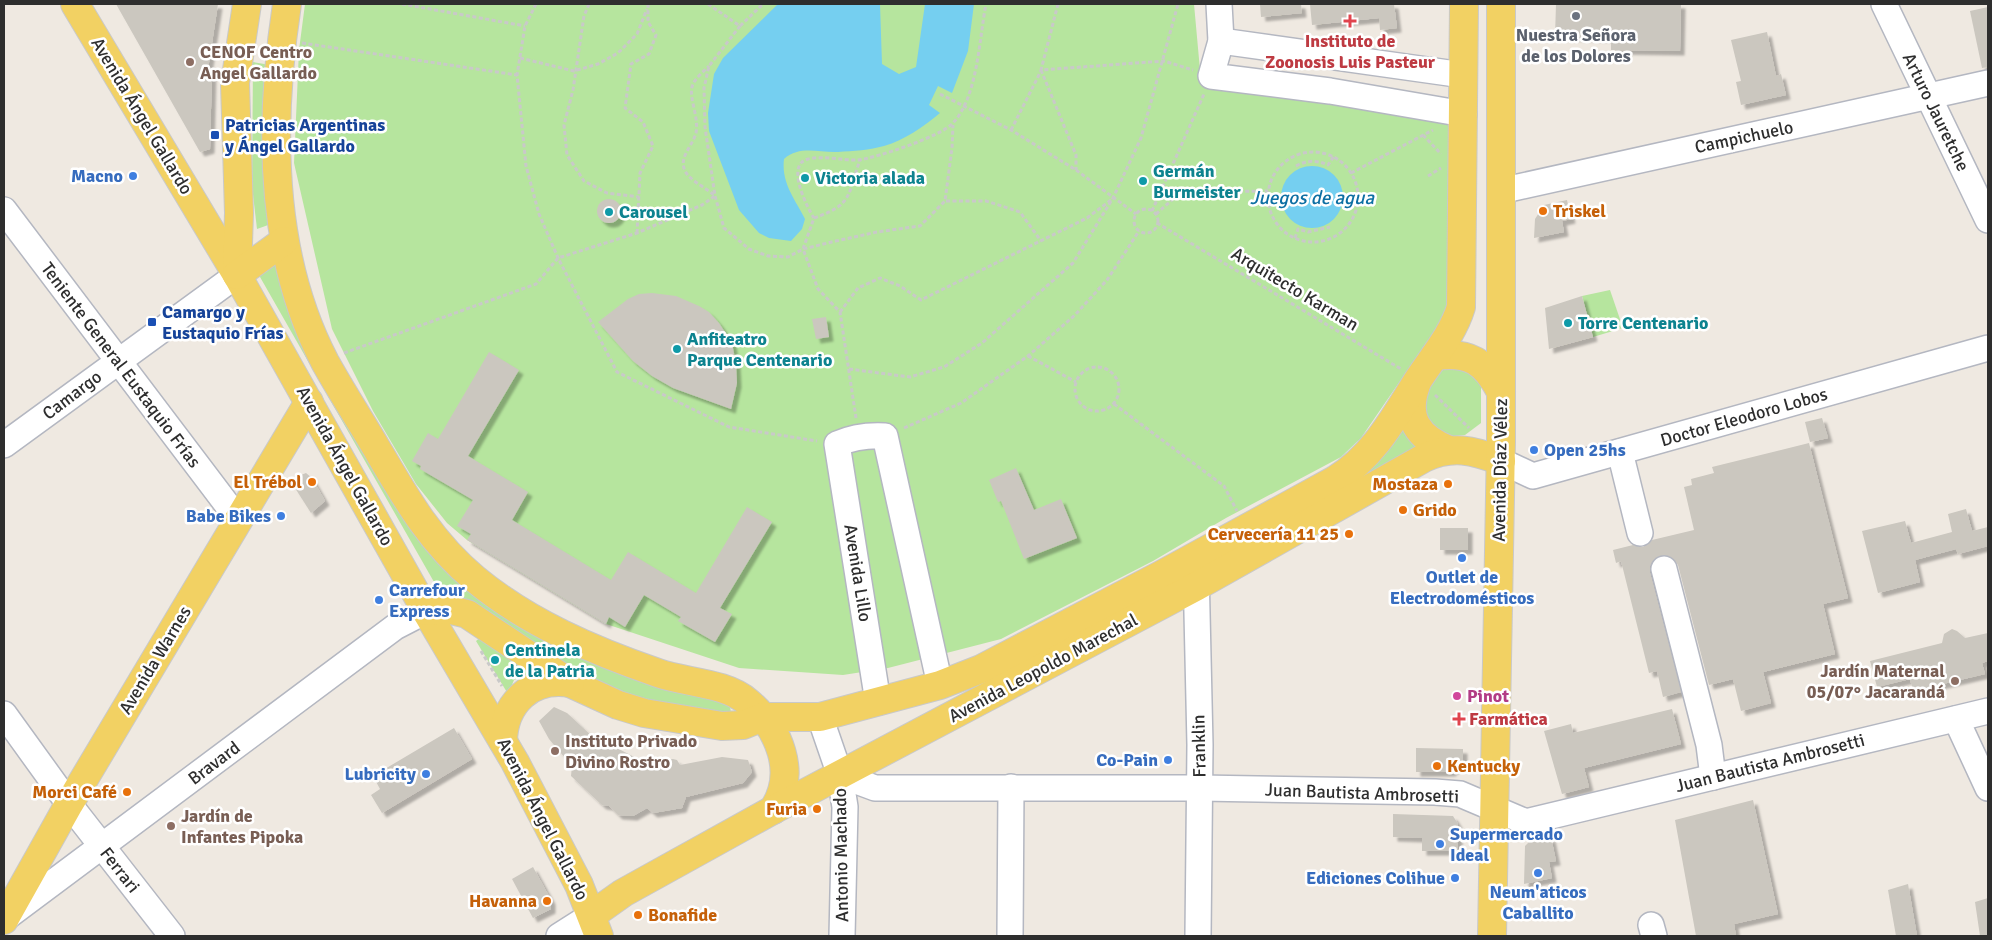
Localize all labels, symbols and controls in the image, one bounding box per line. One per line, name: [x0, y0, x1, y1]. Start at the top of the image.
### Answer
marker: Nuestra Señora de los Dolores: [1570, 10, 1582, 22]
marker: Instituto de Zoonosis Luis Pasteur: [1343, 14, 1357, 28]
place label: Nuestra Señora de los Dolores: [1516, 24, 1636, 67]
place label: Instituto de Zoonosis Luis Pasteur: [1265, 30, 1436, 73]
street label: Avenida Ángel Gallardo: [86, 34, 198, 198]
place label: CENOF Centro Angel Gallardo: [200, 41, 317, 84]
street label: Arturo Jauretche: [1898, 49, 1974, 175]
marker: CENOF Centro Angel Gallardo: [184, 56, 196, 68]
place label: Patricias Argentinas y Ángel Gallardo: [224, 114, 385, 157]
street label: Campichuelo: [1693, 116, 1795, 158]
marker: Patricias Argentinas y Ángel Gallardo: [209, 129, 221, 141]
place label: Germán Burmeister: [1153, 160, 1241, 203]
place label: Macno: [71, 165, 123, 187]
place label: Victoria alada: [815, 167, 925, 189]
marker: Macno: [127, 170, 139, 182]
marker: Victoria alada: [799, 172, 811, 184]
marker: Germán Burmeister: [1137, 175, 1149, 187]
water label: Juegos de agua: [1250, 186, 1375, 210]
place label: Triskel: [1553, 200, 1606, 222]
place label: Carousel: [619, 201, 688, 223]
marker: Triskel: [1537, 205, 1549, 217]
marker: Carousel: [603, 206, 615, 218]
street label: Arquitecto Karman: [1227, 242, 1363, 336]
street label: Teniente General Eustaquio Frías: [37, 258, 206, 472]
place label: Camargo y Eustaquio Frías: [162, 301, 283, 344]
place label: Torre Centenario: [1578, 312, 1708, 334]
marker: Camargo y Eustaquio Frías: [146, 316, 158, 328]
marker: Torre Centenario: [1562, 317, 1574, 329]
place label: Anfiteatro Parque Centenario: [687, 328, 832, 371]
marker: Anfiteatro Parque Centenario: [671, 343, 683, 355]
street label: Camargo: [38, 366, 106, 424]
street label: Avenida Ángel Gallardo: [292, 382, 398, 550]
street label: Doctor Eleodoro Lobos: [1658, 383, 1830, 451]
street label: Avenida Díaz Vélez: [1488, 398, 1512, 542]
place label: Open 25hs: [1544, 439, 1626, 461]
marker: Open 25hs: [1528, 444, 1540, 456]
place label: El Trébol: [233, 471, 302, 493]
place label: Mostaza: [1372, 473, 1438, 495]
marker: El Trébol: [306, 476, 318, 488]
marker: Mostaza: [1442, 478, 1454, 490]
place label: Grido: [1413, 499, 1457, 521]
marker: Grido: [1397, 504, 1409, 516]
place label: Babe Bikes: [186, 505, 271, 527]
marker: Babe Bikes: [275, 510, 287, 522]
street label: Avenida Lillo: [839, 523, 877, 623]
place label: Cervecería 11 25: [1208, 523, 1339, 545]
marker: Cervecería 11 25: [1343, 528, 1355, 540]
marker: Outlet de Electrodomésticos: [1456, 552, 1468, 564]
place label: Outlet de Electrodomésticos: [1390, 566, 1534, 609]
place label: Carrefour Express: [389, 579, 466, 622]
marker: Carrefour Express: [373, 594, 385, 606]
street label: Avenida Warnes: [114, 602, 196, 718]
street label: Avenida Leopoldo Marechal: [945, 609, 1141, 727]
place label: Centinela de la Patria: [505, 639, 595, 682]
marker: Centinela de la Patria: [489, 654, 501, 666]
place label: Jardín Maternal 05/07° Jacarandá: [1807, 660, 1945, 703]
marker: Jardín Maternal 05/07° Jacarandá: [1949, 675, 1961, 687]
place label: Pinot: [1467, 685, 1509, 707]
marker: Pinot: [1451, 690, 1463, 702]
place label: Farmática: [1469, 708, 1548, 730]
marker: Farmática: [1453, 713, 1465, 725]
street label: Franklin: [1187, 714, 1211, 778]
street label: Juan Bautista Ambrosetti: [1673, 729, 1867, 797]
place label: Instituto Privado Divino Rostro: [565, 730, 697, 773]
street label: Avenida Ángel Gallardo: [493, 734, 593, 904]
street label: Bravard: [184, 736, 244, 790]
marker: Instituto Privado Divino Rostro: [549, 745, 561, 757]
place label: Co-Pain: [1096, 749, 1158, 771]
marker: Co-Pain: [1162, 754, 1174, 766]
place label: Kentucky: [1447, 755, 1520, 777]
marker: Kentucky: [1431, 760, 1443, 772]
place label: Lubricity: [345, 763, 416, 785]
marker: Lubricity: [420, 768, 432, 780]
street label: Juan Bautista Ambrosetti: [1265, 779, 1459, 807]
place label: Morci Café: [32, 781, 117, 803]
marker: Morci Café: [121, 786, 133, 798]
street label: Antonio Machado: [829, 788, 853, 922]
place label: Furia: [766, 798, 807, 820]
marker: Furia: [811, 803, 823, 815]
place label: Jardín de Infantes Pipoka: [181, 805, 303, 848]
marker: Jardín de Infantes Pipoka: [165, 820, 177, 832]
place label: Supermercado Ideal: [1450, 823, 1563, 866]
marker: Supermercado Ideal: [1434, 838, 1446, 850]
street label: Ferrari: [95, 843, 145, 897]
place label: Ediciones Colihue: [1306, 867, 1445, 889]
marker: Neum'aticos Caballito: [1532, 867, 1544, 879]
marker: Ediciones Colihue: [1449, 872, 1461, 884]
place label: Neum'aticos Caballito: [1489, 881, 1587, 924]
place label: Havanna: [469, 890, 537, 912]
marker: Havanna: [541, 895, 553, 907]
place label: Bonafide: [648, 904, 717, 926]
marker: Bonafide: [632, 909, 644, 921]

